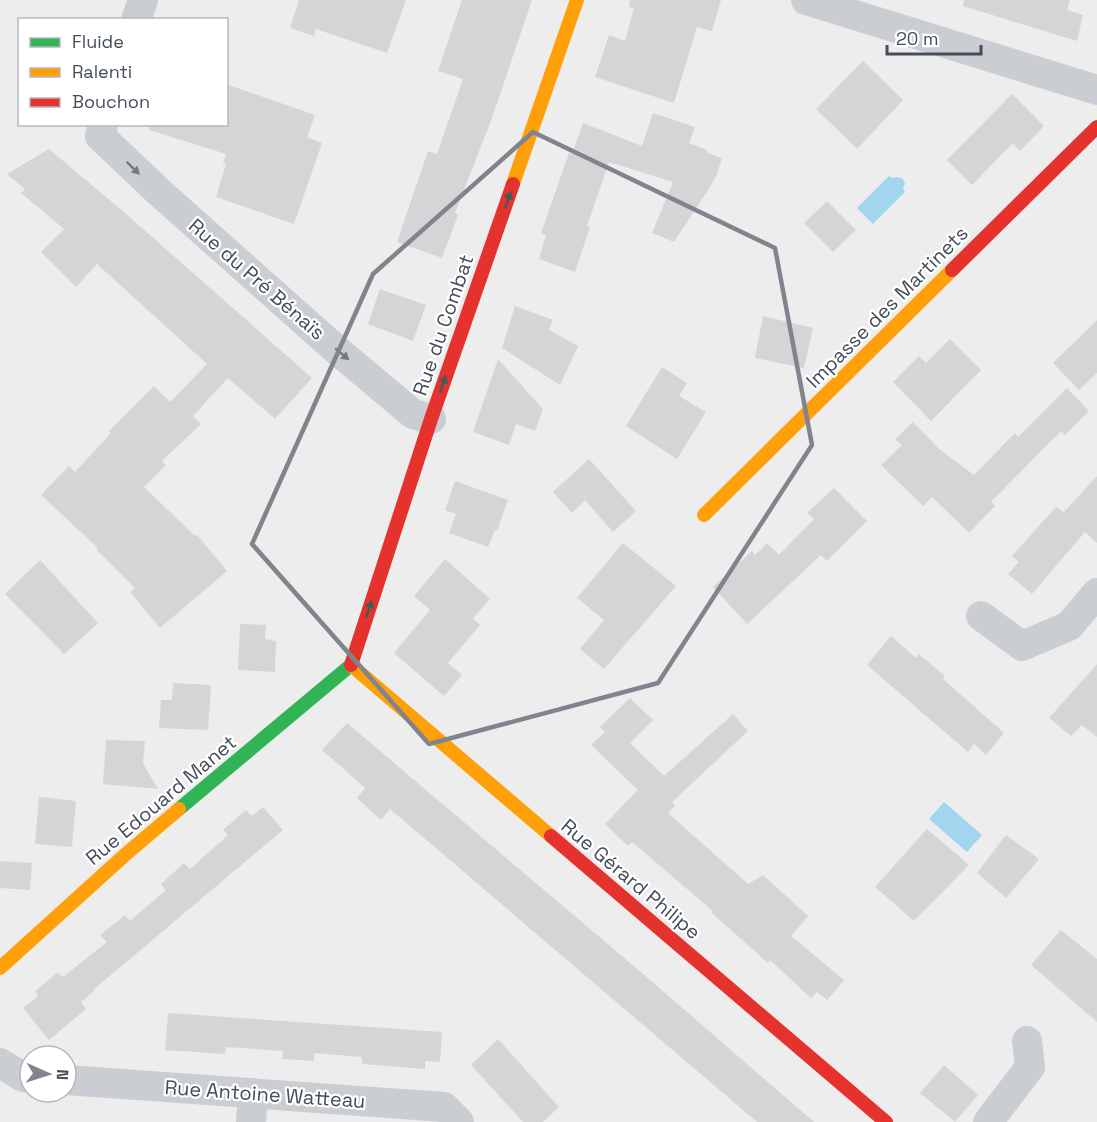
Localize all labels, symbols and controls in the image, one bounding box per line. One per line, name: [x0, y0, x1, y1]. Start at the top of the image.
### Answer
legend: [18, 18, 228, 126]
scale bar: [887, 18, 982, 56]
text: 20 m: [896, 27, 939, 50]
text: Fluide: [72, 30, 124, 53]
text: Ralenti: [72, 60, 132, 83]
text: Bouchon: [72, 90, 150, 113]
one-way arrow: [126, 161, 141, 175]
one-way arrow: [503, 191, 513, 209]
street label: Rue du Pré Bénaïs: [183, 213, 331, 345]
street label: Impasse des Martinets: [800, 220, 974, 394]
street label: Rue du Combat: [407, 251, 479, 399]
one-way arrow: [334, 347, 349, 360]
one-way arrow: [439, 375, 449, 393]
one-way arrow: [365, 600, 374, 618]
street label: Rue Edouard Manet: [80, 729, 242, 871]
street label: Rue Gérard Philipe: [556, 813, 706, 945]
north arrow: [18, 1044, 78, 1104]
text: N: [52, 1069, 73, 1081]
street label: Rue Antoine Watteau: [164, 1074, 366, 1114]

